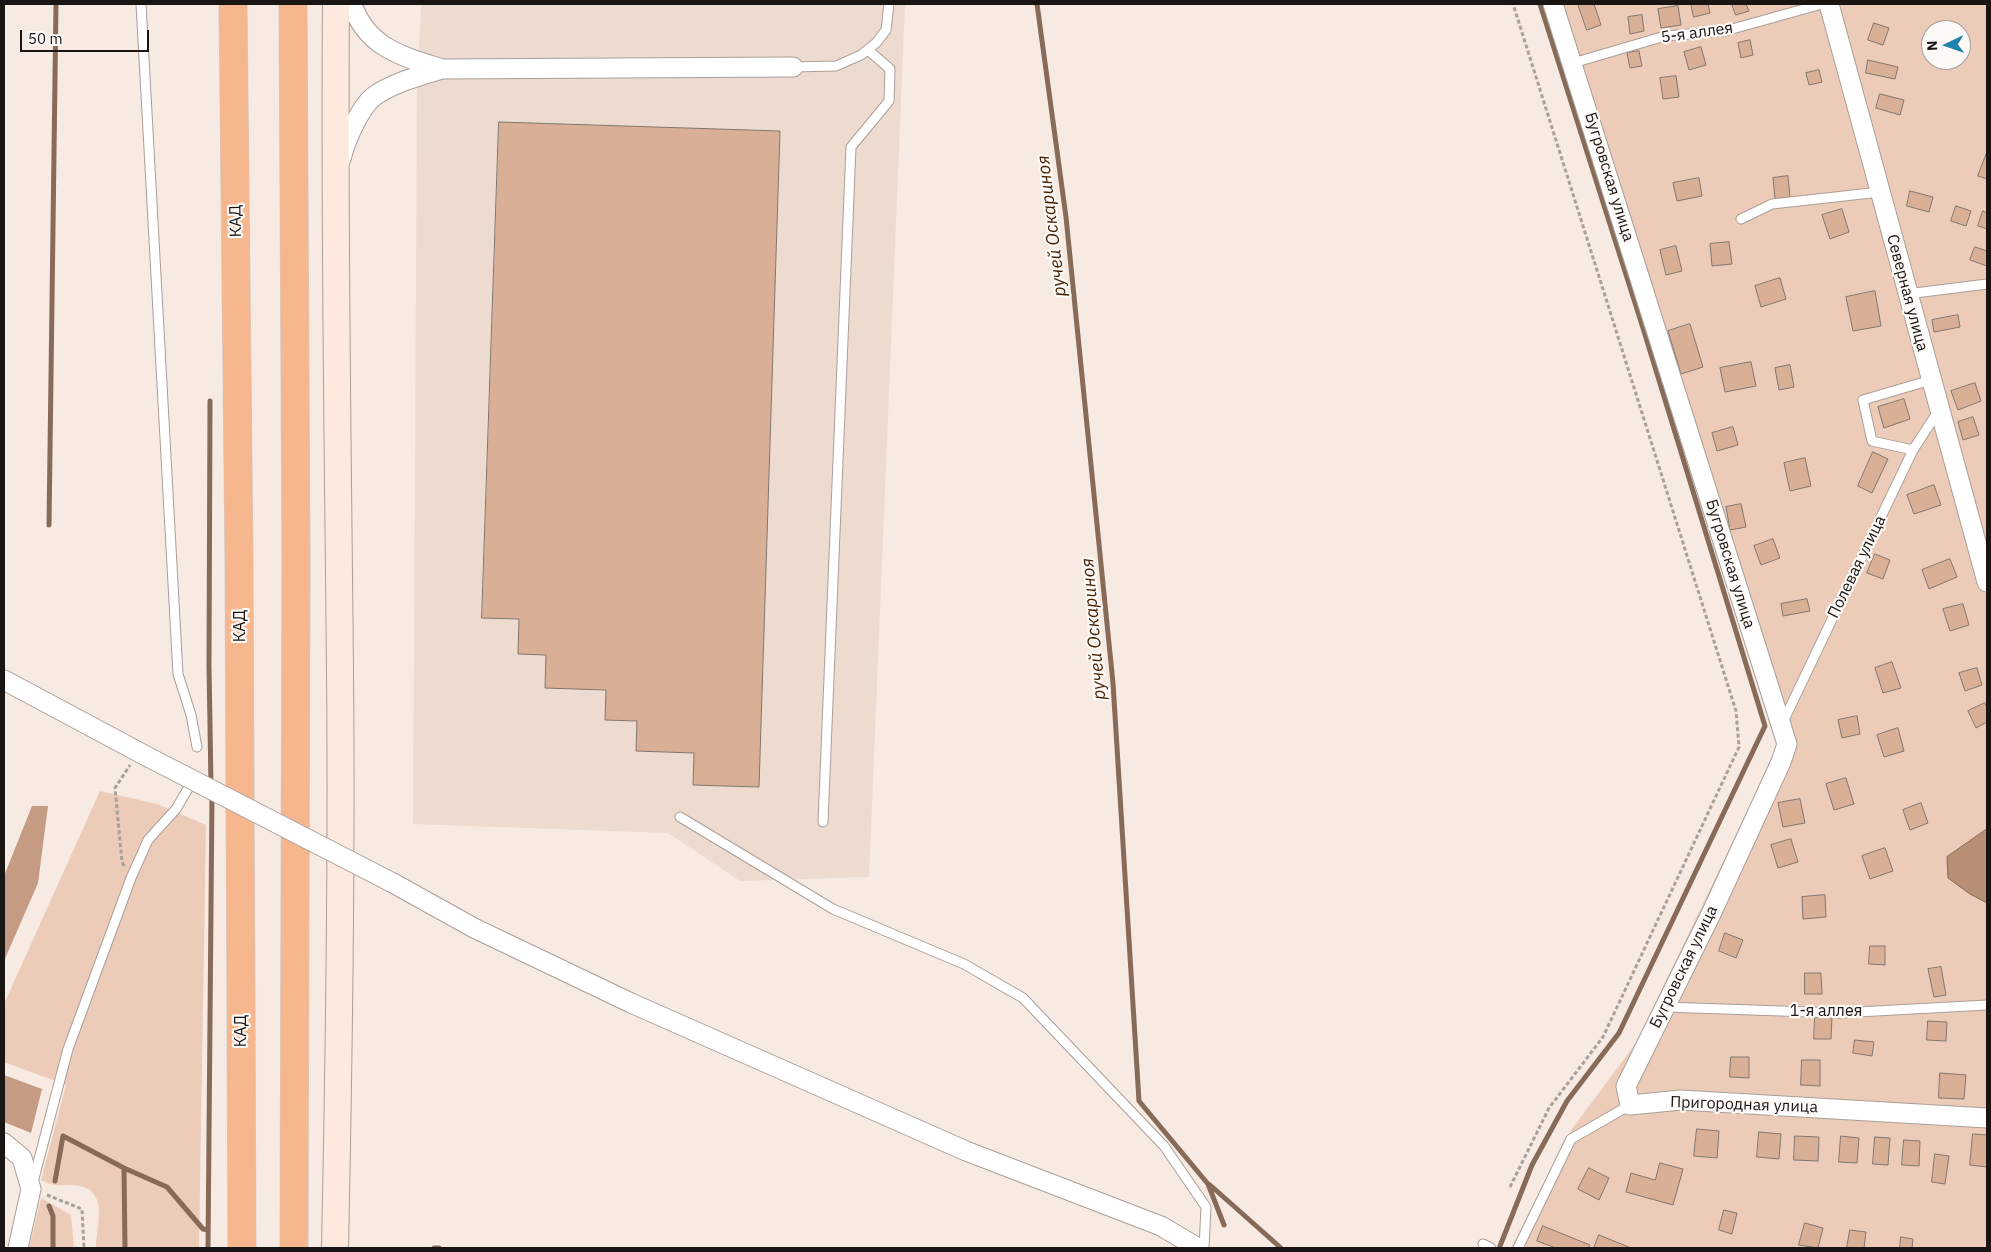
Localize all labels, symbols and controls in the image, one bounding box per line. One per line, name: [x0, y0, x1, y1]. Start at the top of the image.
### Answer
street label: 5-я аллея: [1660, 18, 1734, 48]
scale bar: [22, 20, 151, 52]
north arrow: [1921, 20, 1971, 70]
text: 50 m: [28, 29, 63, 48]
text: N: [1923, 40, 1941, 51]
street label: Бугровская улица: [1580, 110, 1638, 244]
water label: ручей Оскариноя: [1033, 154, 1071, 298]
street label: КАД: [226, 204, 246, 238]
street label: Северная улица: [1882, 232, 1932, 354]
street label: Бугровская улица: [1701, 497, 1759, 631]
street label: Полевая улица: [1824, 513, 1890, 621]
water label: ручей Оскариноя: [1077, 557, 1111, 701]
street label: КАД: [230, 610, 250, 642]
street label: Бугровская улица: [1646, 903, 1722, 1031]
street label: 1-я аллея: [1790, 1001, 1862, 1021]
street label: КАД: [231, 1015, 251, 1047]
street label: Пригородная улица: [1670, 1093, 1818, 1117]

